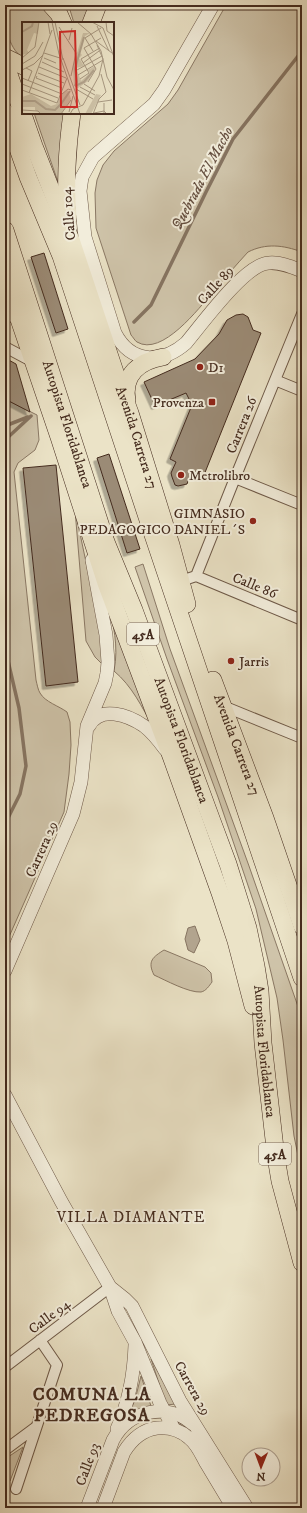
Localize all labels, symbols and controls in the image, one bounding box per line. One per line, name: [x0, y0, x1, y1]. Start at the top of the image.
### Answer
inset map: [22, 22, 114, 114]
water label: Quebrada El Macho: [167, 123, 238, 233]
street label: Calle 104: [58, 186, 80, 241]
street label: Calle 89: [194, 262, 238, 309]
street label: Autopista Floridablanca: [38, 358, 96, 490]
place label: D1: [208, 359, 224, 377]
marker: D1: [195, 362, 205, 372]
street label: Avenida Carrera 27: [111, 384, 161, 491]
place label: Provenza: [153, 394, 204, 412]
street label: Carrera 26: [222, 394, 262, 456]
marker: Provenza: [207, 397, 217, 407]
place label: Metrolibro: [189, 467, 250, 485]
marker: Metrolibro: [176, 470, 186, 480]
place label: GIMNASIO PEDAGOGICO DANIEL´S: [79, 505, 245, 539]
marker: GIMNASIO PEDAGOGICO DANIEL´S: [248, 516, 258, 526]
street label: Calle 86: [230, 569, 280, 603]
road number: 45A: [127, 623, 159, 645]
place label: Jarris: [237, 653, 269, 671]
marker: Jarris: [226, 656, 236, 666]
street label: Autopista Floridablanca: [150, 675, 213, 806]
street label: Avenida Carrera 27: [209, 692, 264, 798]
street label: Carrera 29: [22, 819, 62, 880]
street label: Autopista Floridablanca: [249, 984, 279, 1119]
road number: 45A: [259, 1143, 291, 1165]
district label: VILLA DIAMANTE: [56, 1208, 205, 1227]
street label: Calle 94: [25, 1295, 75, 1338]
street label: Carrera 29: [170, 1358, 214, 1419]
district label: COMUNA LA PEDREGOSA: [33, 1384, 151, 1427]
street label: Calle 93: [72, 1440, 104, 1488]
north arrow: [241, 1447, 281, 1487]
text: N: [256, 1469, 265, 1483]

